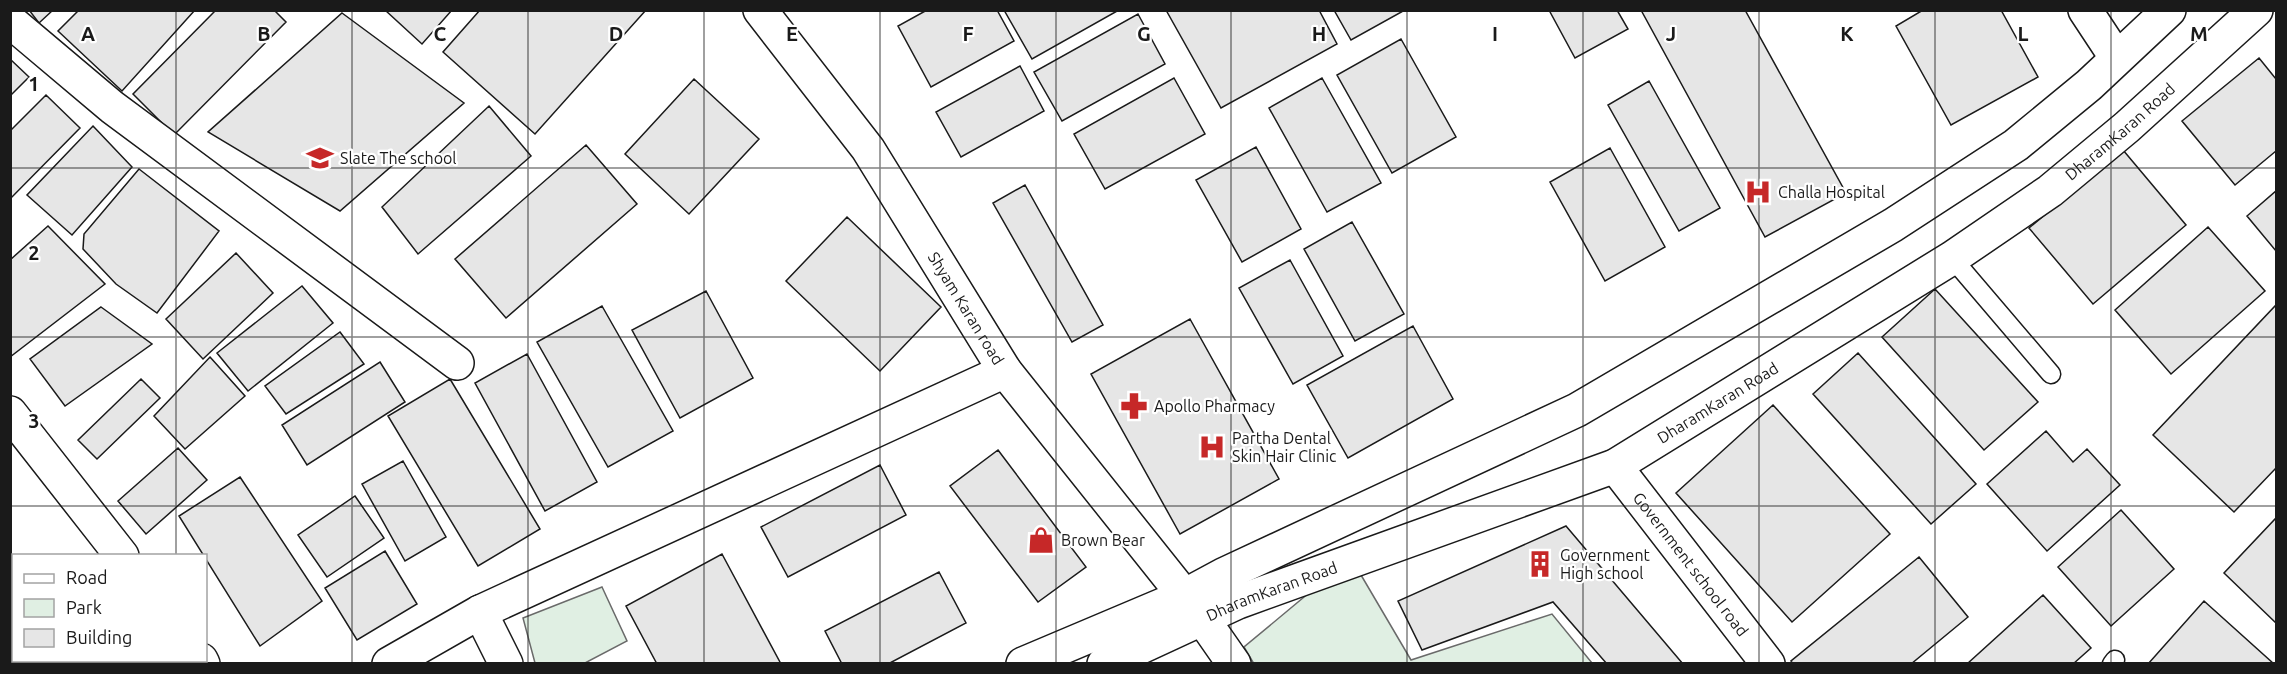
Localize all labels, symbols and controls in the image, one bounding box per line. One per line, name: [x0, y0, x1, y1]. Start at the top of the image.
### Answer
text: A: [81, 22, 95, 45]
text: B: [257, 22, 271, 45]
text: C: [434, 22, 447, 45]
text: D: [609, 22, 623, 45]
text: E: [786, 22, 798, 45]
text: F: [962, 22, 974, 45]
text: G: [1137, 22, 1151, 45]
text: H: [1312, 22, 1326, 45]
text: I: [1492, 22, 1498, 45]
text: J: [1666, 22, 1676, 45]
text: K: [1840, 22, 1854, 45]
text: L: [2018, 22, 2029, 45]
text: M: [2190, 22, 2208, 45]
text: 1: [28, 72, 40, 95]
street label: DharamKaran Road: [2062, 79, 2178, 184]
school or university icon: Slate The school: [305, 143, 335, 173]
place label: Slate The school: [340, 149, 457, 167]
hospital icon: Challa Hospital: [1743, 177, 1773, 207]
place label: Challa Hospital: [1778, 183, 1885, 201]
text: 2: [28, 241, 40, 264]
street label: Shyam Karan road: [925, 249, 1008, 368]
street label: DharamKaran Road: [1654, 359, 1781, 447]
pharmacy icon: Apollo Pharmacy: [1119, 391, 1149, 421]
place label: Apollo Pharmacy: [1154, 397, 1275, 415]
text: 3: [28, 409, 40, 432]
place label: Partha Dental Skin Hair Clinic: [1232, 429, 1337, 465]
hospital icon: Partha Dental Skin Hair Clinic: [1197, 432, 1227, 462]
street label: Government school road: [1630, 489, 1752, 640]
shop icon: Brown Bear: [1026, 525, 1056, 555]
place label: Brown Bear: [1061, 531, 1145, 549]
place label: Government High school: [1560, 546, 1651, 582]
building icon: Government High school: [1525, 549, 1555, 579]
legend: [12, 554, 207, 662]
street label: DharamKaran Road: [1203, 558, 1340, 624]
text: Road: [66, 567, 108, 587]
text: Park: [66, 597, 102, 617]
text: Building: [66, 627, 132, 647]

